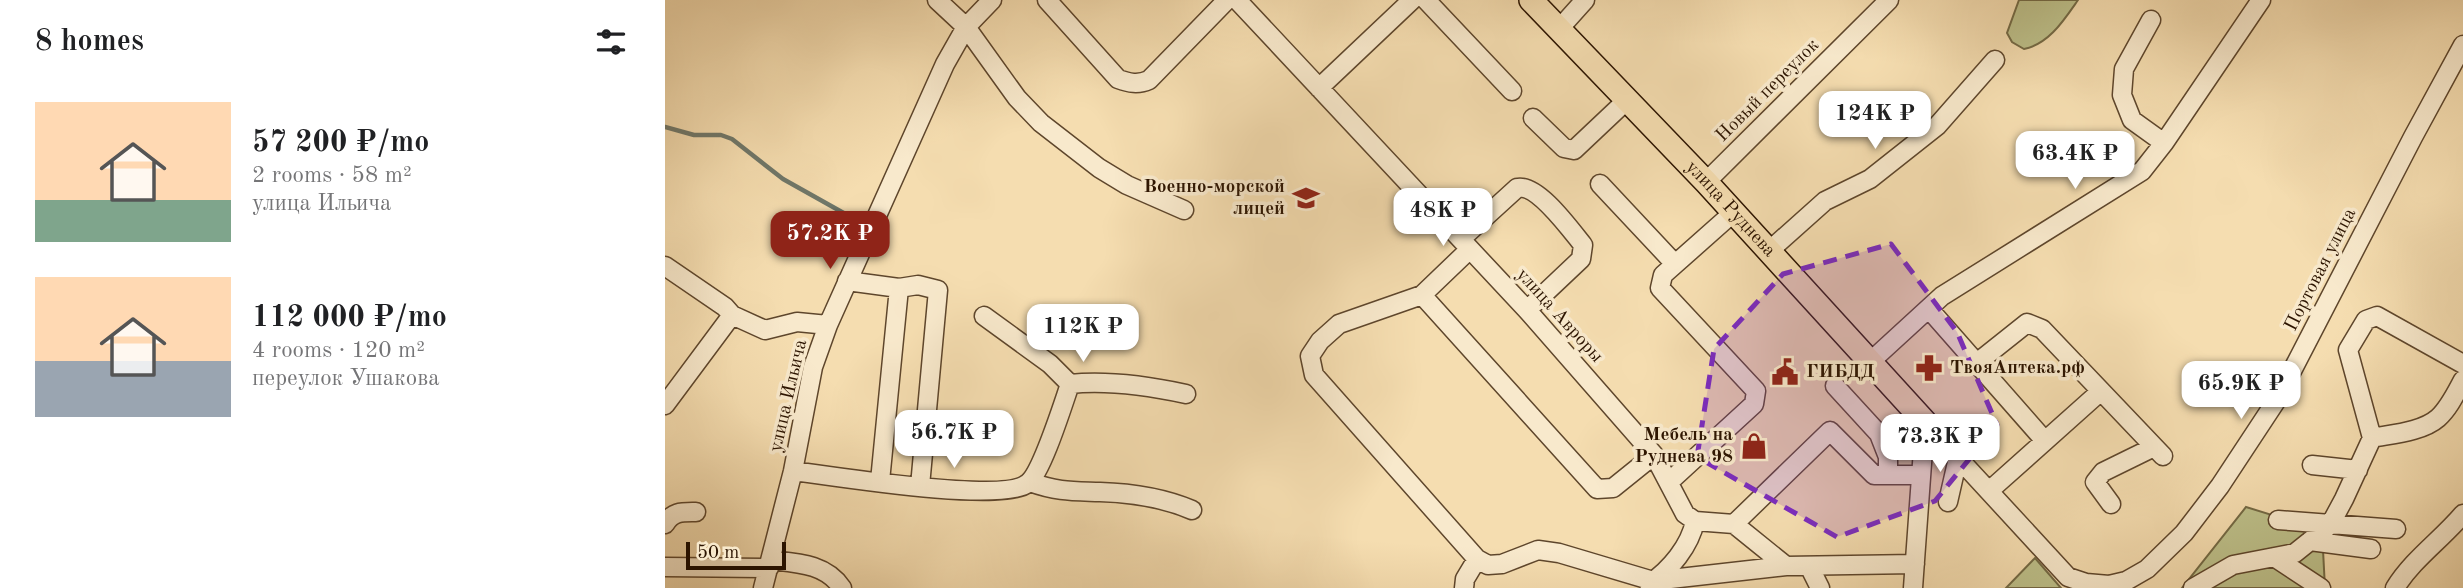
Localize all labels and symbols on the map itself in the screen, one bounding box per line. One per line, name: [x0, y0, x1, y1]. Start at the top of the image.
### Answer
street label: Новый переулок: [1713, 36, 1823, 146]
pin: 124K ₽: [1818, 92, 1932, 151]
pin: 63.4K ₽: [2010, 132, 2140, 191]
street label: улица Руднева: [1682, 157, 1780, 261]
place label: Военно-морской лицей: [1143, 178, 1285, 219]
school or university icon: Военно-морской лицей: [1291, 183, 1321, 213]
pin: 48K ₽: [1394, 188, 1492, 248]
street label: Портовая улица: [2282, 205, 2360, 334]
pin: 57.2K ₽: [765, 212, 895, 271]
street label: улица Авроры: [1512, 265, 1606, 367]
pin: 112K ₽: [1026, 304, 1140, 364]
street label: улица Ильича: [767, 337, 811, 454]
pharmacy icon: ТвояАптека.рф: [1914, 353, 1944, 383]
public building icon: ГИБДД: [1770, 357, 1800, 387]
place label: ТвояАптека.рф: [1950, 359, 2085, 378]
pin: 65.9K ₽: [2176, 362, 2306, 421]
place label: ГИБДД: [1806, 363, 1875, 382]
pin: 56.7K ₽: [889, 410, 1019, 470]
pin: 73.3K ₽: [1875, 414, 2005, 474]
place label: Мебель на Руднева 98: [1634, 426, 1733, 467]
shop icon: Мебель на Руднева 98: [1739, 431, 1769, 461]
scale bar: [686, 539, 786, 571]

